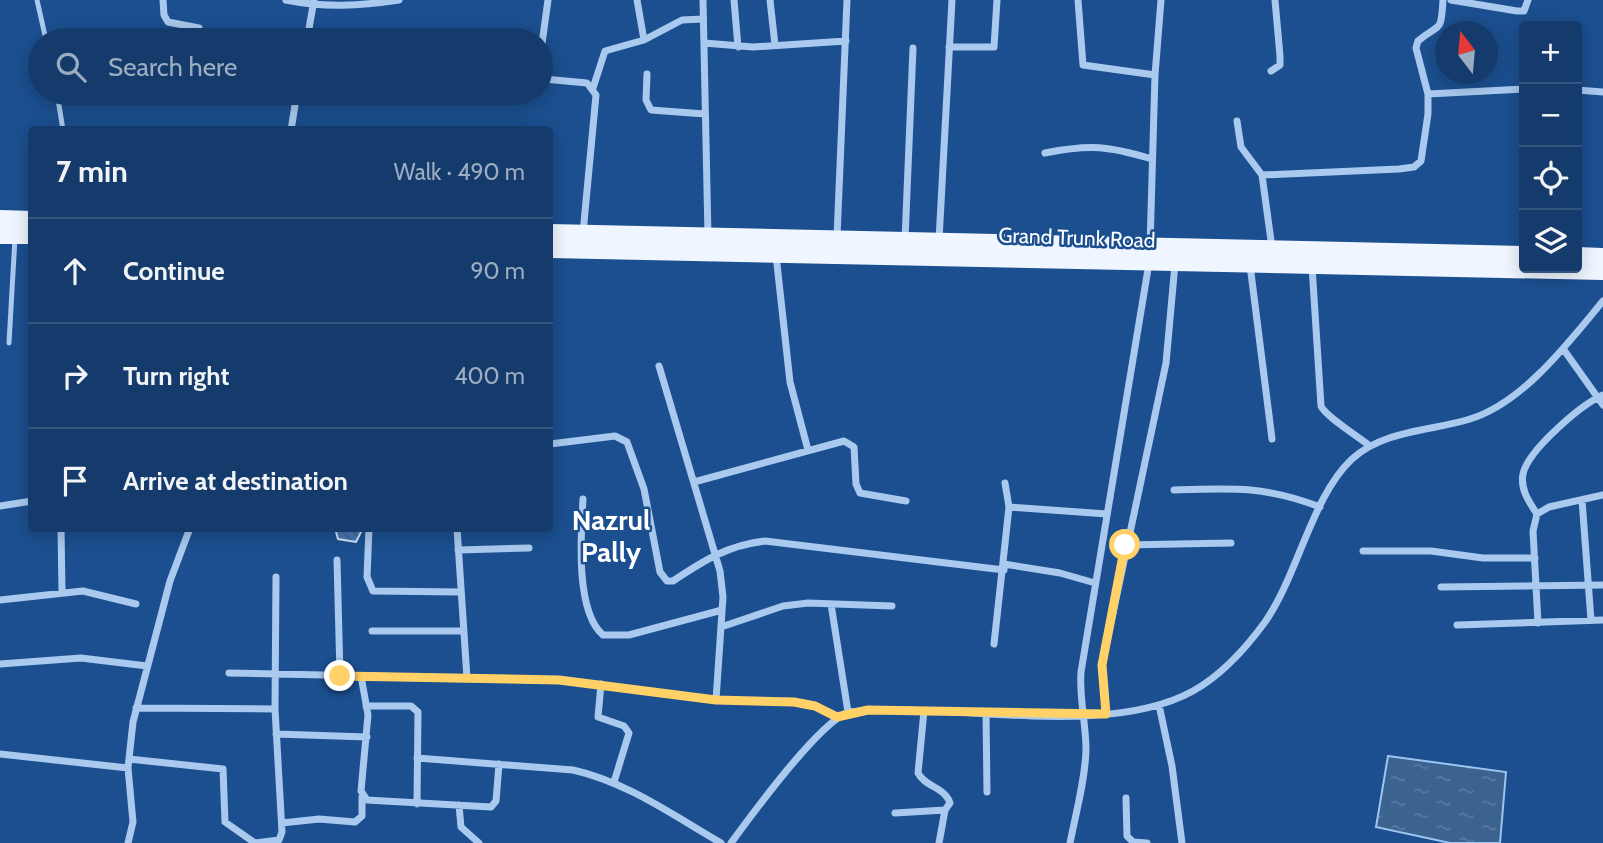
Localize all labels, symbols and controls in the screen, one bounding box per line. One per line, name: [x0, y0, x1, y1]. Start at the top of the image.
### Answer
north arrow: [1435, 21, 1498, 84]
map controls: [1519, 21, 1582, 273]
button: +: [1519, 21, 1582, 84]
search box: [28, 28, 553, 105]
icon: search: [52, 48, 90, 86]
text: Search here: [108, 51, 237, 83]
button: −: [1519, 84, 1582, 147]
button: locate: [1519, 147, 1582, 210]
text: 7 min: [56, 153, 128, 190]
text: Walk · 490 m: [394, 158, 525, 186]
button: layers: [1519, 210, 1582, 273]
street label: Grand Trunk Road: [998, 222, 1156, 253]
icon: ahead: [56, 252, 94, 290]
text: Continue: [123, 255, 225, 287]
text: 90 m: [471, 257, 525, 285]
icon: right: [56, 357, 94, 395]
text: Turn right: [123, 360, 229, 392]
text: 400 m: [454, 362, 525, 390]
icon: arrive: [56, 462, 94, 500]
text: Arrive at destination: [123, 465, 348, 497]
district label: Nazrul Pally: [572, 503, 650, 569]
route start: [1109, 529, 1140, 560]
route end: [324, 660, 355, 691]

